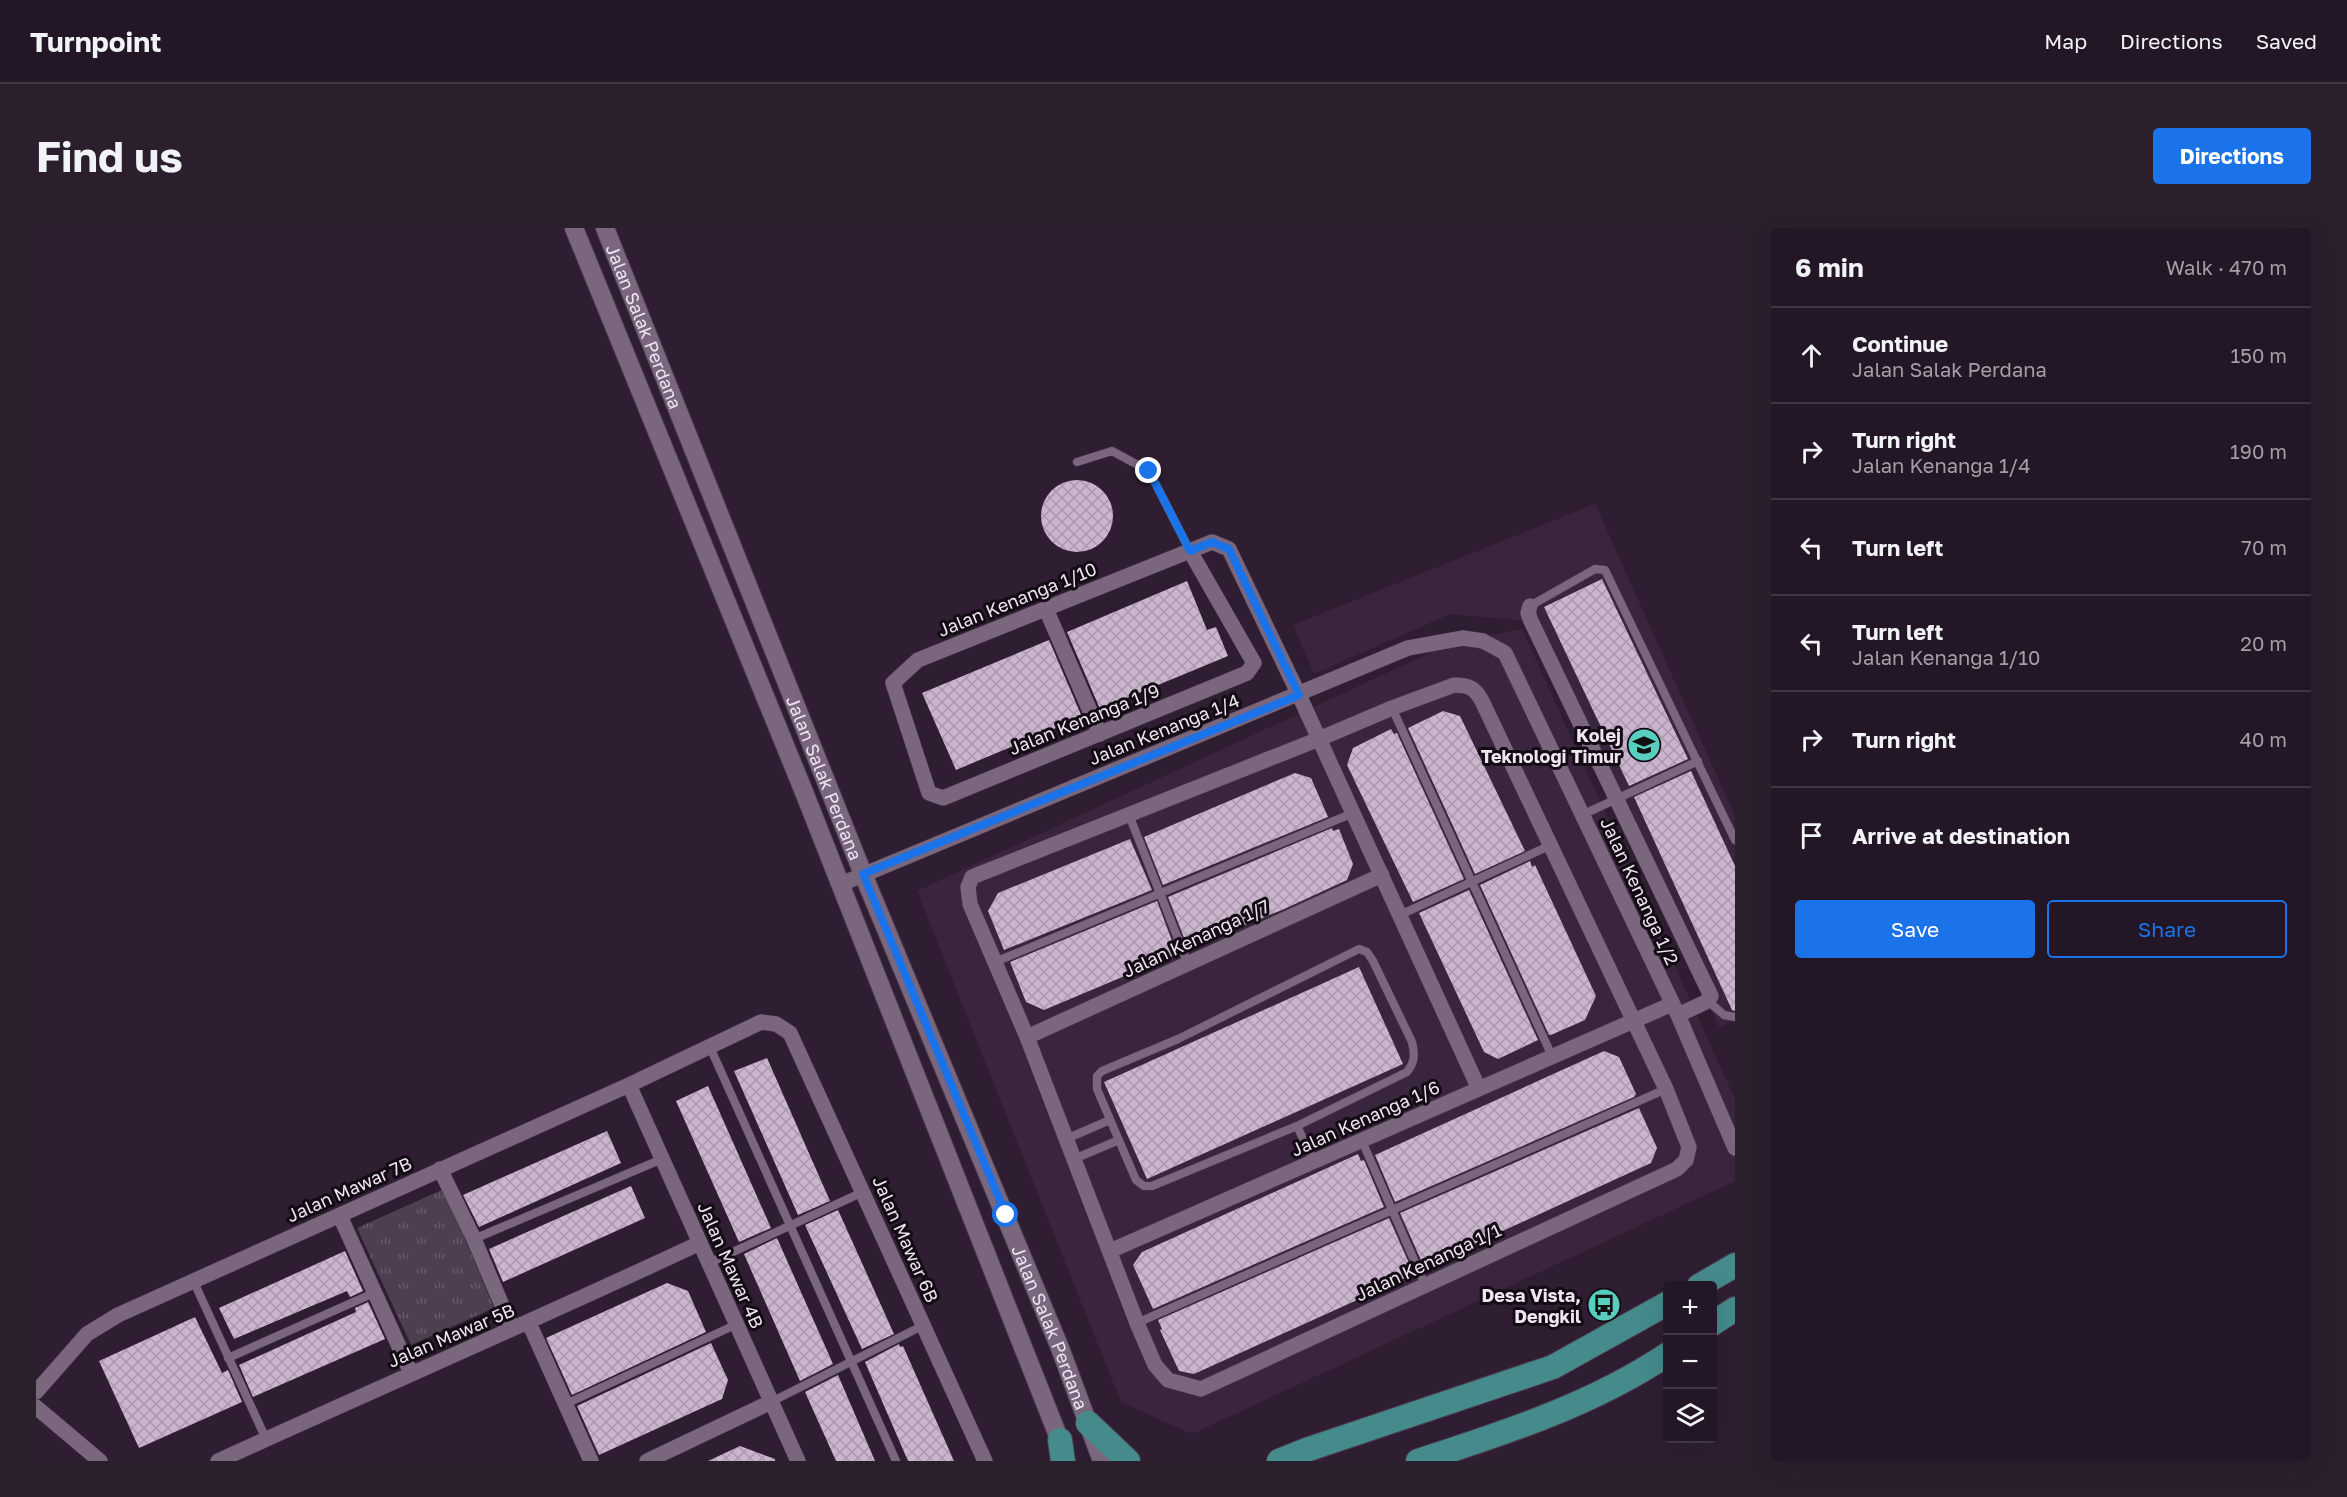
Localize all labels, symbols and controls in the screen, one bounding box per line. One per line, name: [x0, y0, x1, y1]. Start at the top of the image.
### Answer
text: Turnpoint: [30, 25, 161, 58]
text: Map: [2044, 28, 2087, 54]
text: Directions: [2120, 28, 2223, 54]
text: Saved: [2256, 28, 2317, 54]
button: Directions: [2153, 128, 2311, 184]
text: Find us: [36, 131, 183, 181]
street label: Jalan Salak Perdana: [602, 241, 687, 412]
text: 6 min: [1795, 252, 1864, 283]
text: Walk · 470 m: [2166, 255, 2287, 279]
text: Continue: [1852, 330, 1948, 357]
icon: ahead: [1795, 339, 1828, 372]
text: 150 m: [2231, 343, 2287, 367]
text: Jalan Salak Perdana: [1852, 357, 2047, 381]
text: Turn right: [1852, 426, 1956, 453]
icon: right: [1795, 435, 1828, 468]
text: 190 m: [2230, 439, 2287, 463]
text: Jalan Kenanga 1/4: [1852, 453, 2030, 477]
route end: [1135, 457, 1161, 483]
icon: left: [1795, 531, 1828, 564]
text: Turn left: [1852, 534, 1943, 561]
text: 70 m: [2241, 535, 2287, 559]
street label: Jalan Kenanga 1/10: [934, 557, 1100, 641]
text: Turn left: [1852, 618, 1943, 645]
icon: left: [1795, 627, 1828, 660]
text: 20 m: [2240, 631, 2287, 655]
text: Jalan Kenanga 1/10: [1852, 645, 2040, 669]
street label: Jalan Kenanga 1/9: [1005, 679, 1163, 759]
street label: Jalan Kenanga 1/4: [1085, 689, 1243, 769]
street label: Jalan Salak Perdana: [782, 692, 867, 863]
icon: right: [1795, 723, 1828, 756]
place label: Kolej Teknologi Timur: [1481, 724, 1621, 767]
text: Turn right: [1852, 726, 1956, 753]
school or university icon: Kolej Teknologi Timur: [1626, 727, 1662, 763]
text: 40 m: [2240, 727, 2287, 751]
street label: Jalan Kenanga 1/2: [1596, 814, 1684, 968]
icon: arrive: [1795, 819, 1828, 852]
text: Arrive at destination: [1852, 822, 2070, 849]
street label: Jalan Kenanga 1/7: [1119, 894, 1273, 982]
button: Save: [1795, 900, 2035, 958]
button: Share: [2047, 900, 2287, 958]
street label: Jalan Kenanga 1/6: [1287, 1075, 1443, 1161]
street label: Jalan Mawar 7B: [283, 1152, 415, 1226]
street label: Jalan Mawar 6B: [868, 1172, 944, 1306]
street label: Jalan Mawar 4B: [693, 1198, 769, 1332]
route start: [992, 1201, 1018, 1227]
street label: Jalan Kenanga 1/1: [1352, 1218, 1505, 1305]
street label: Jalan Salak Perdana: [1007, 1242, 1093, 1413]
map controls: [1663, 1281, 1717, 1443]
button: +: [1663, 1281, 1717, 1335]
place label: Desa Vista, Dengkil: [1481, 1284, 1581, 1327]
bus stop icon: Desa Vista, Dengkil: [1586, 1287, 1622, 1323]
street label: Jalan Mawar 5B: [384, 1298, 518, 1372]
button: −: [1663, 1335, 1717, 1389]
button: layers: [1663, 1389, 1717, 1443]

